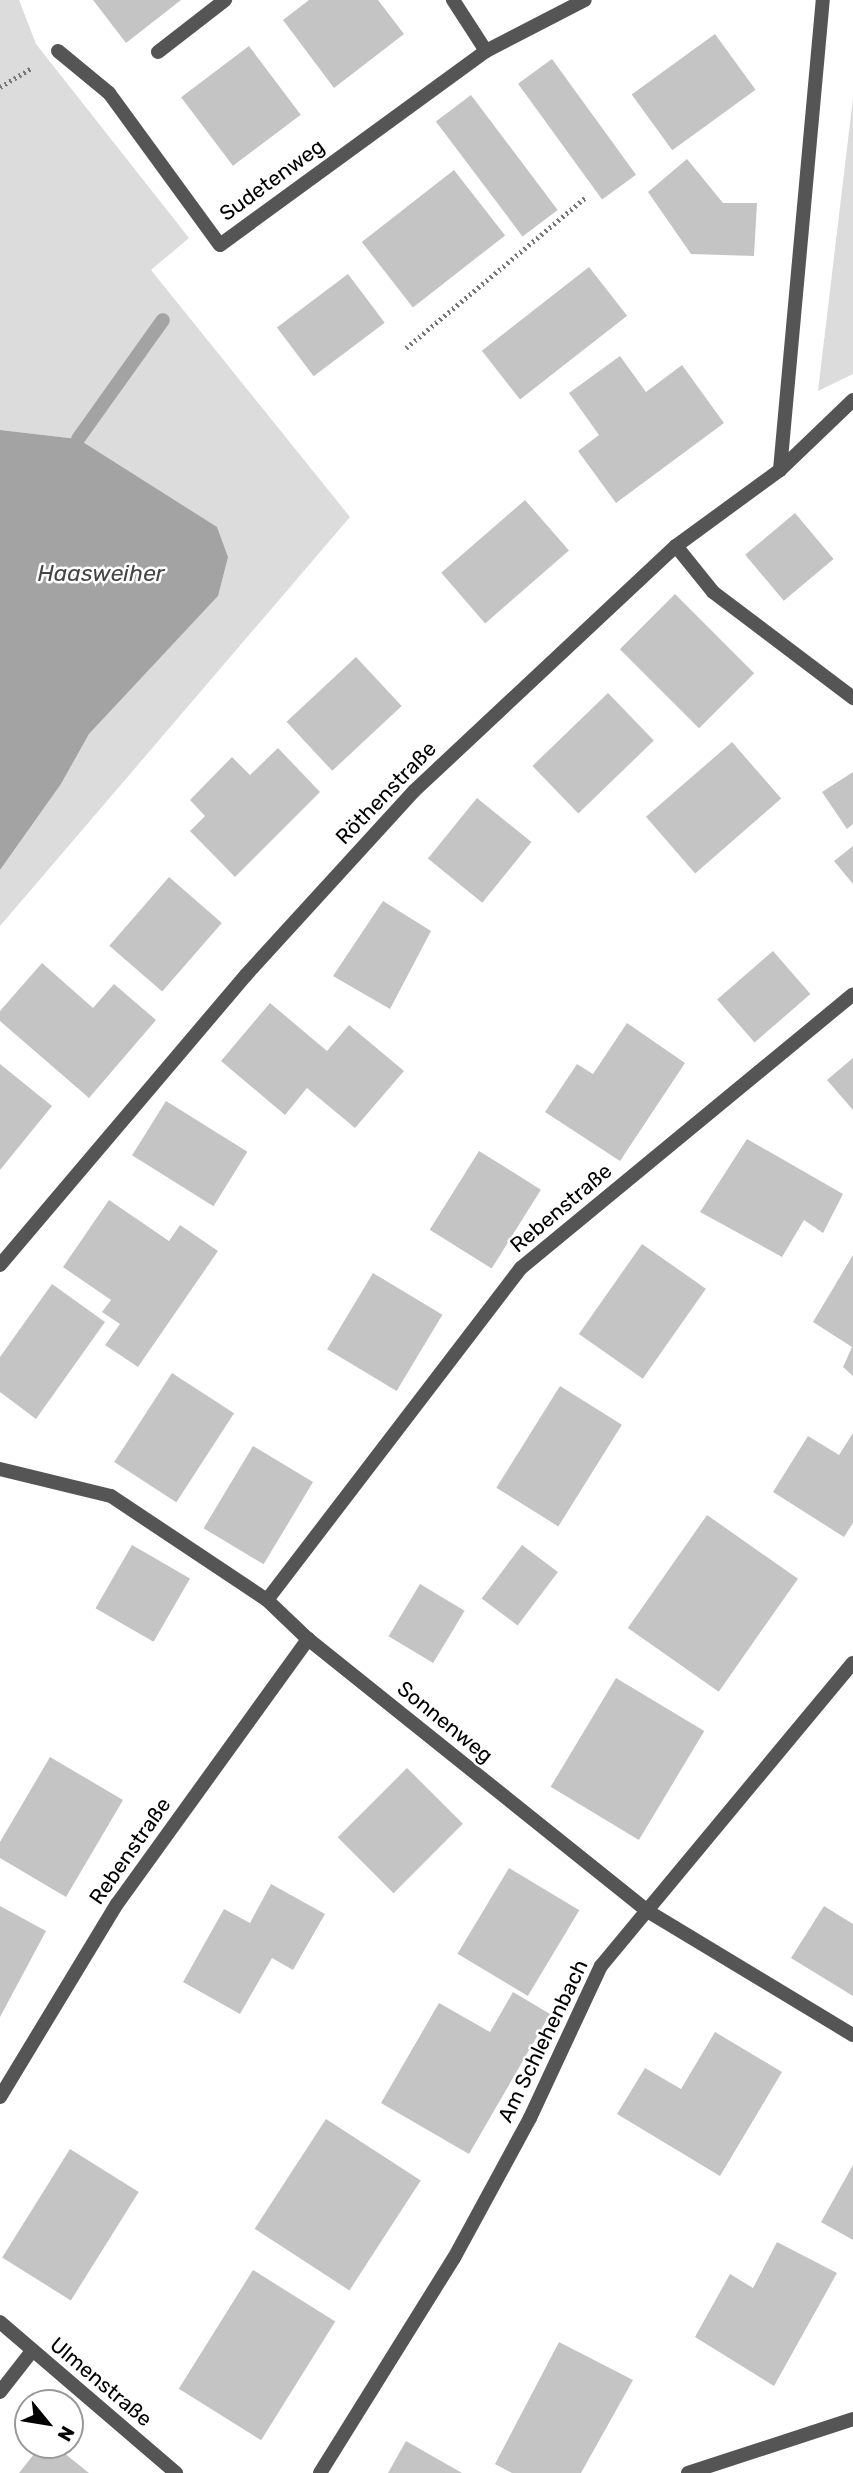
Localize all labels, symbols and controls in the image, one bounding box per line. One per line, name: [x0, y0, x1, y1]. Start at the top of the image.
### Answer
street label: Sudetenweg: [215, 134, 329, 226]
water label: Haasweiher: [37, 559, 165, 587]
street label: Röthenstraße: [331, 736, 441, 850]
street label: Rebenstraße: [505, 1158, 617, 1258]
street label: Sonnenweg: [392, 1676, 498, 1768]
street label: Rebenstraße: [84, 1793, 176, 1909]
street label: Am Schlehenbach: [493, 1956, 593, 2126]
street label: Ulmenstraße: [45, 2332, 157, 2432]
north arrow: [14, 2389, 84, 2459]
text: N: [53, 2422, 79, 2445]

